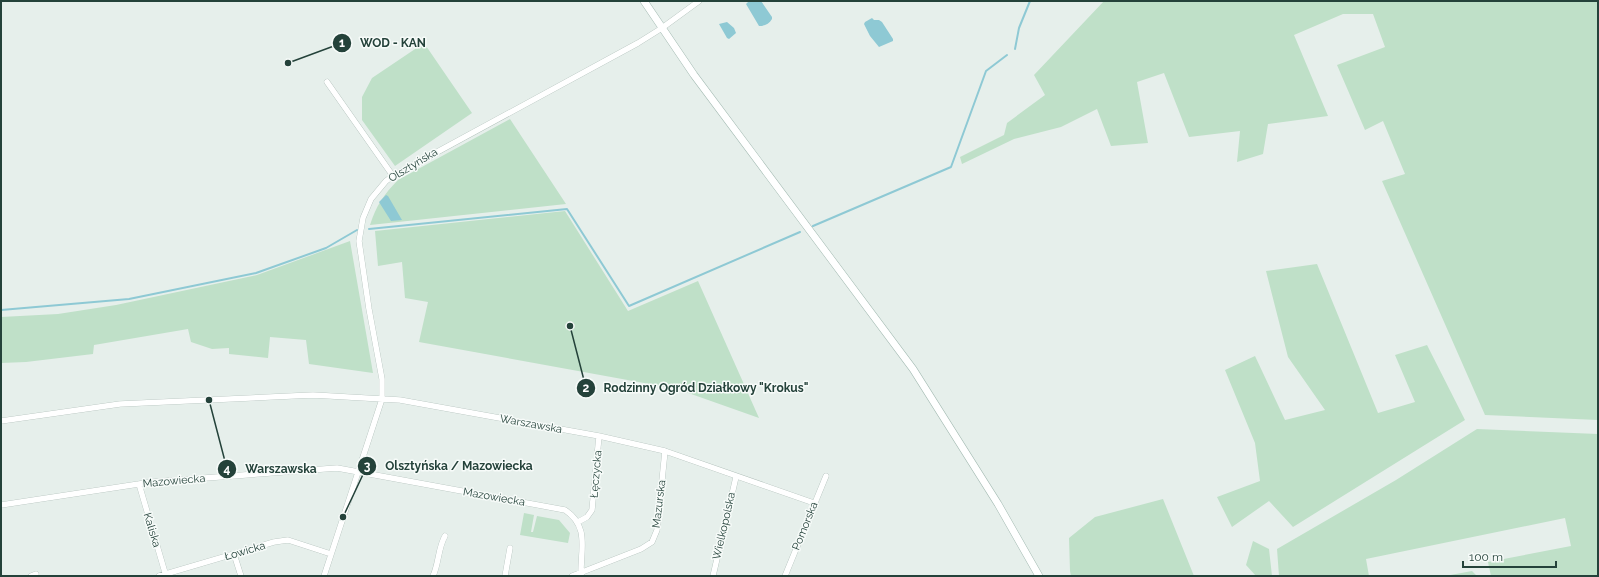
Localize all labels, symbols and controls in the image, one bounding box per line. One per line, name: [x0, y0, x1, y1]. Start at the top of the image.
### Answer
callout: WOD - KAN: [332, 31, 434, 55]
text: 1: [339, 36, 345, 50]
text: WOD - KAN: [360, 36, 426, 50]
street label: Olsztyńska: [386, 145, 440, 185]
callout: Rodzinny Ogród Działkowy "Krokus": [576, 376, 817, 400]
text: 2: [583, 381, 590, 395]
text: Rodzinny Ogród Działkowy "Krokus": [604, 381, 808, 395]
street label: Warszawska: [499, 412, 563, 436]
street label: Łęczycka: [587, 450, 605, 498]
callout: Olsztyńska / Mazowiecka: [357, 454, 540, 478]
callout: Warszawska: [217, 457, 324, 481]
text: 3: [364, 459, 371, 473]
text: Olsztyńska / Mazowiecka: [385, 459, 533, 473]
text: 4: [224, 462, 231, 476]
text: Warszawska: [245, 462, 317, 476]
street label: Mazowiecka: [142, 472, 206, 490]
street label: Mazurska: [650, 479, 668, 529]
street label: Mazowiecka: [462, 485, 526, 509]
street label: Wielkopolska: [710, 491, 738, 561]
street label: Pomorska: [789, 500, 821, 552]
street label: Kaliska: [141, 511, 163, 549]
street label: Łowicka: [223, 539, 267, 563]
scale bar: [1463, 543, 1556, 569]
text: 100 m: [1469, 550, 1503, 564]

